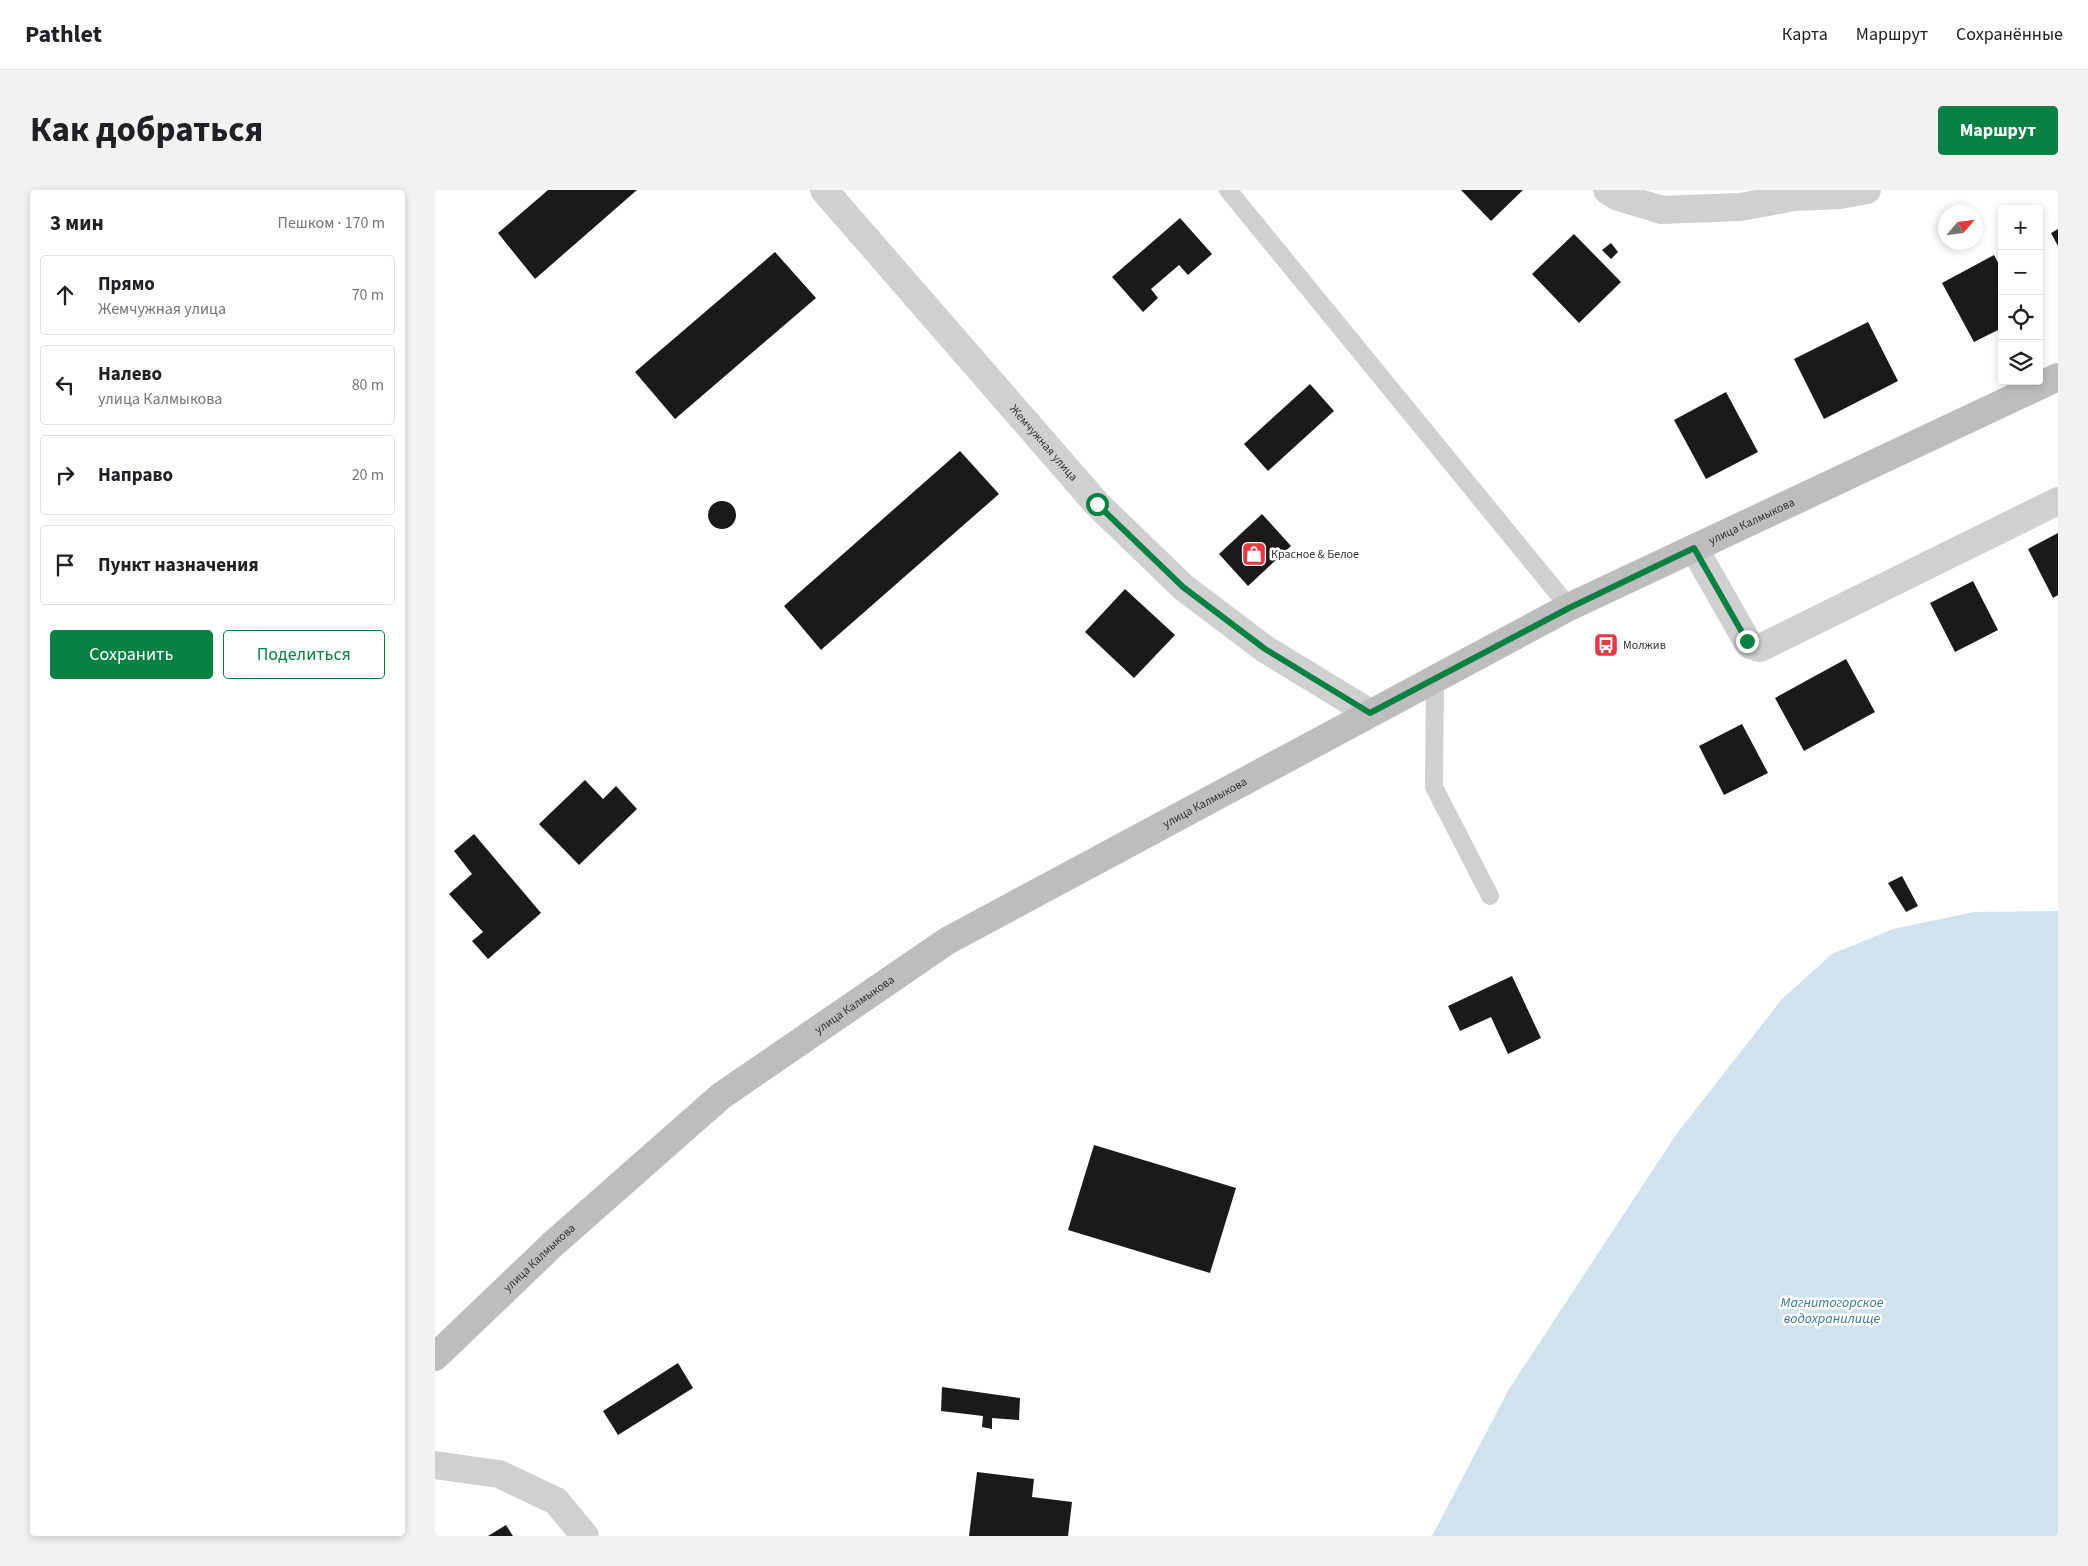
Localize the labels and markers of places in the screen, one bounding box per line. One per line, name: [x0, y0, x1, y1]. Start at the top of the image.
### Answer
shop icon: Красное & Белое: [1241, 541, 1267, 567]
place label: Красное & Белое: [1271, 546, 1359, 563]
bus stop icon: Молжив: [1593, 632, 1619, 658]
place label: Молжив: [1623, 637, 1666, 654]

